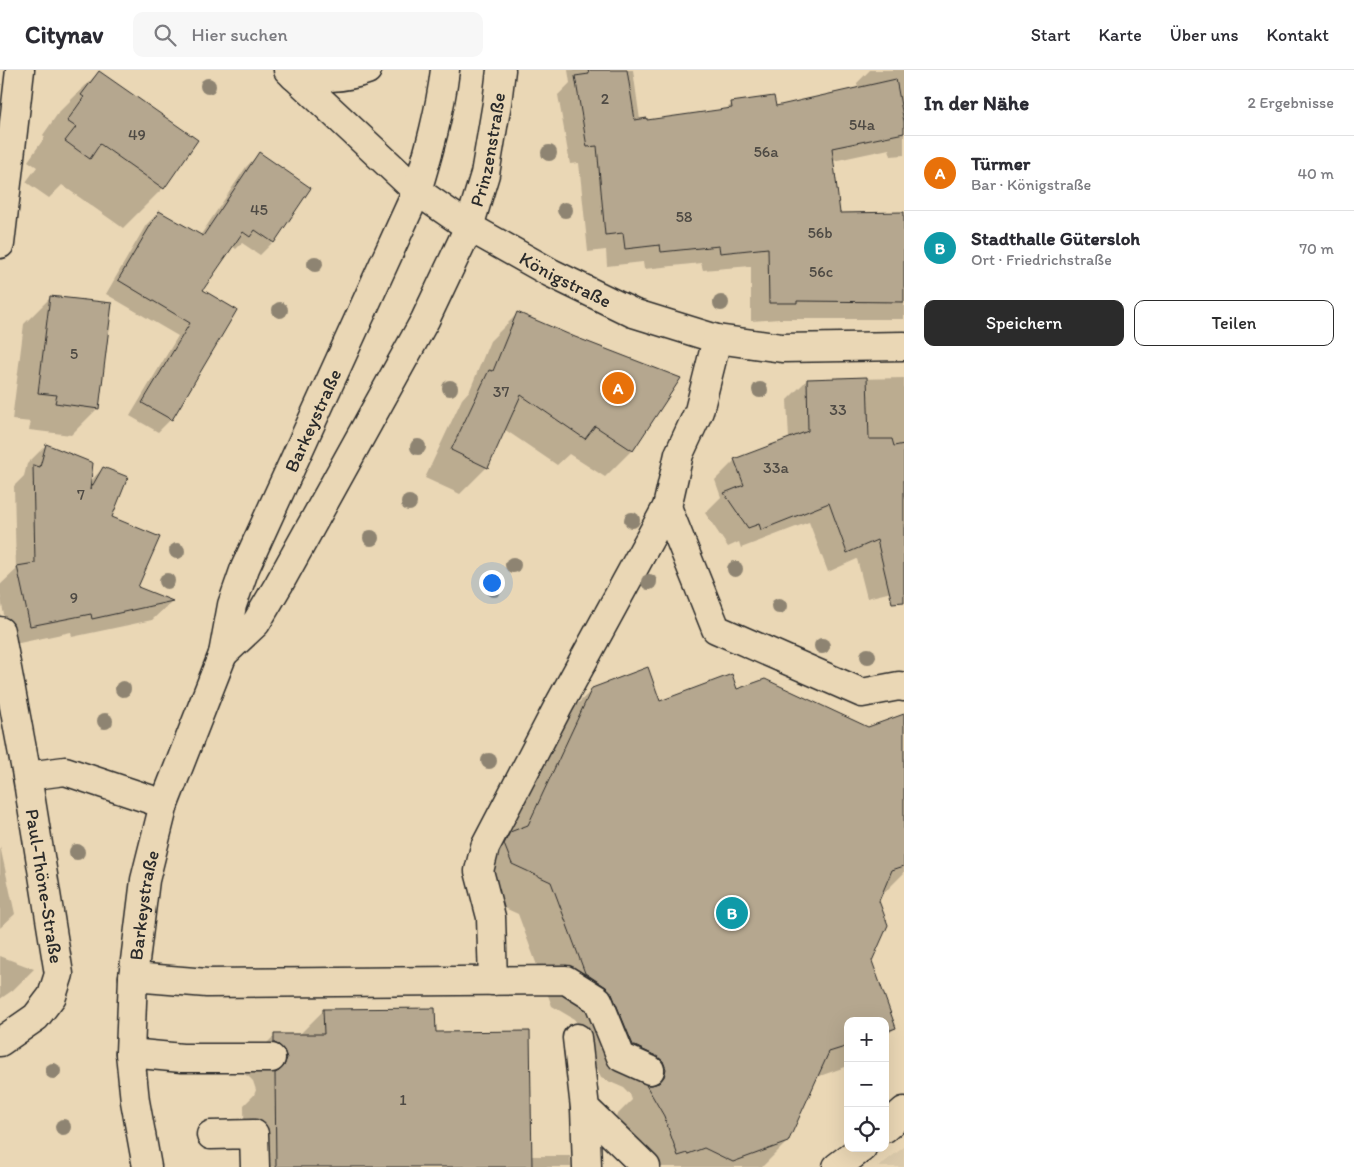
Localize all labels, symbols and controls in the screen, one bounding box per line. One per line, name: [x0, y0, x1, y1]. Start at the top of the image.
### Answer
search box: [133, 12, 483, 57]
text: Citynav: [25, 20, 103, 49]
icon: search: [151, 21, 179, 49]
text: Hier suchen: [191, 23, 288, 46]
text: Start: [1031, 24, 1070, 46]
text: Karte: [1098, 24, 1142, 46]
text: Über uns: [1170, 24, 1239, 46]
text: Kontakt: [1267, 24, 1329, 46]
house number: 2: [601, 89, 610, 108]
text: In der Nähe: [924, 90, 1029, 115]
street label: Prinzenstraße: [464, 91, 510, 209]
text: 2 Ergebnisse: [1248, 93, 1334, 112]
house number: 54a: [849, 115, 876, 134]
house number: 49: [128, 125, 146, 144]
house number: 56a: [753, 142, 779, 161]
text: Türmer: [971, 152, 1030, 175]
text: A: [935, 164, 945, 183]
text: 40 m: [1297, 164, 1334, 183]
text: Bar · Königstraße: [971, 175, 1091, 194]
house number: 45: [250, 200, 268, 219]
house number: 58: [675, 207, 693, 226]
house number: 56b: [807, 223, 833, 242]
text: Stadthalle Gütersloh: [971, 227, 1140, 250]
text: B: [935, 239, 945, 258]
text: 70 m: [1299, 239, 1334, 258]
street label: Königstraße: [516, 246, 615, 312]
text: Ort · Friedrichstraße: [971, 250, 1112, 269]
house number: 56c: [809, 262, 833, 281]
button: Speichern: [924, 300, 1124, 346]
button: Teilen: [1134, 300, 1334, 346]
house number: 5: [70, 344, 78, 363]
street label: Barkeystraße: [279, 365, 346, 476]
pin: A: [602, 369, 634, 407]
house number: 37: [493, 382, 509, 401]
house number: 33: [829, 400, 847, 419]
house number: 33a: [763, 458, 790, 477]
house number: 7: [77, 485, 85, 504]
your location: [479, 570, 505, 596]
house number: 9: [70, 588, 78, 607]
street label: Paul-Thöne-Straße: [21, 807, 69, 965]
street label: Barkeystraße: [124, 848, 164, 962]
pin: B: [716, 894, 748, 932]
map controls: [844, 1017, 889, 1152]
button: +: [844, 1017, 889, 1062]
button: −: [844, 1062, 889, 1107]
house number: 1: [399, 1090, 407, 1109]
button: locate: [844, 1107, 889, 1152]

